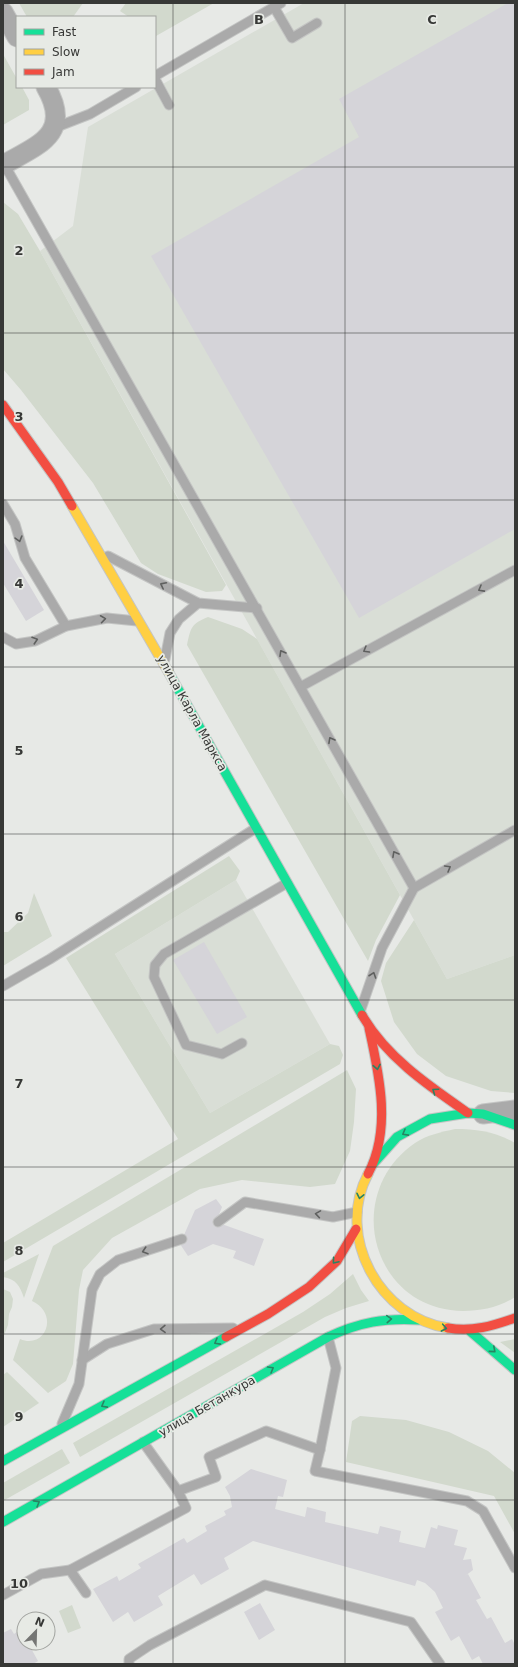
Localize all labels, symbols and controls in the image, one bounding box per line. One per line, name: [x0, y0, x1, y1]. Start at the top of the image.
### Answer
text: B: [254, 12, 264, 27]
text: C: [427, 12, 437, 27]
legend: [16, 16, 156, 88]
text: Fast: [52, 25, 76, 39]
text: Slow: [52, 45, 80, 59]
text: Jam: [51, 65, 75, 79]
text: 2: [14, 243, 24, 258]
text: 3: [14, 409, 24, 424]
one-way arrow: [14, 535, 23, 542]
text: 4: [14, 576, 24, 591]
one-way arrow: [160, 582, 167, 590]
one-way arrow: [478, 584, 485, 591]
one-way arrow: [100, 615, 106, 624]
one-way arrow: [31, 636, 38, 645]
one-way arrow: [363, 646, 370, 653]
one-way arrow: [280, 649, 287, 657]
street label: улица Карла Маркса: [154, 652, 230, 774]
one-way arrow: [328, 737, 336, 744]
text: 5: [14, 743, 24, 758]
one-way arrow: [392, 851, 399, 858]
one-way arrow: [444, 866, 451, 873]
text: 6: [14, 909, 24, 924]
one-way arrow: [368, 971, 377, 978]
one-way arrow: [372, 1063, 381, 1070]
text: 7: [14, 1076, 24, 1091]
one-way arrow: [433, 1089, 440, 1096]
one-way arrow: [402, 1128, 409, 1135]
one-way arrow: [356, 1193, 365, 1199]
one-way arrow: [315, 1211, 322, 1219]
text: 8: [14, 1243, 24, 1258]
one-way arrow: [142, 1246, 149, 1255]
one-way arrow: [333, 1256, 340, 1264]
one-way arrow: [386, 1314, 392, 1323]
one-way arrow: [441, 1323, 448, 1331]
one-way arrow: [160, 1325, 166, 1333]
one-way arrow: [214, 1338, 222, 1345]
one-way arrow: [488, 1346, 496, 1353]
one-way arrow: [267, 1366, 274, 1373]
street label: улица Бетанкура: [156, 1373, 258, 1439]
one-way arrow: [101, 1400, 108, 1407]
text: 9: [14, 1409, 24, 1424]
one-way arrow: [33, 1500, 40, 1507]
text: 10: [10, 1576, 28, 1591]
north arrow: [16, 1611, 56, 1651]
text: N: [33, 1614, 46, 1630]

